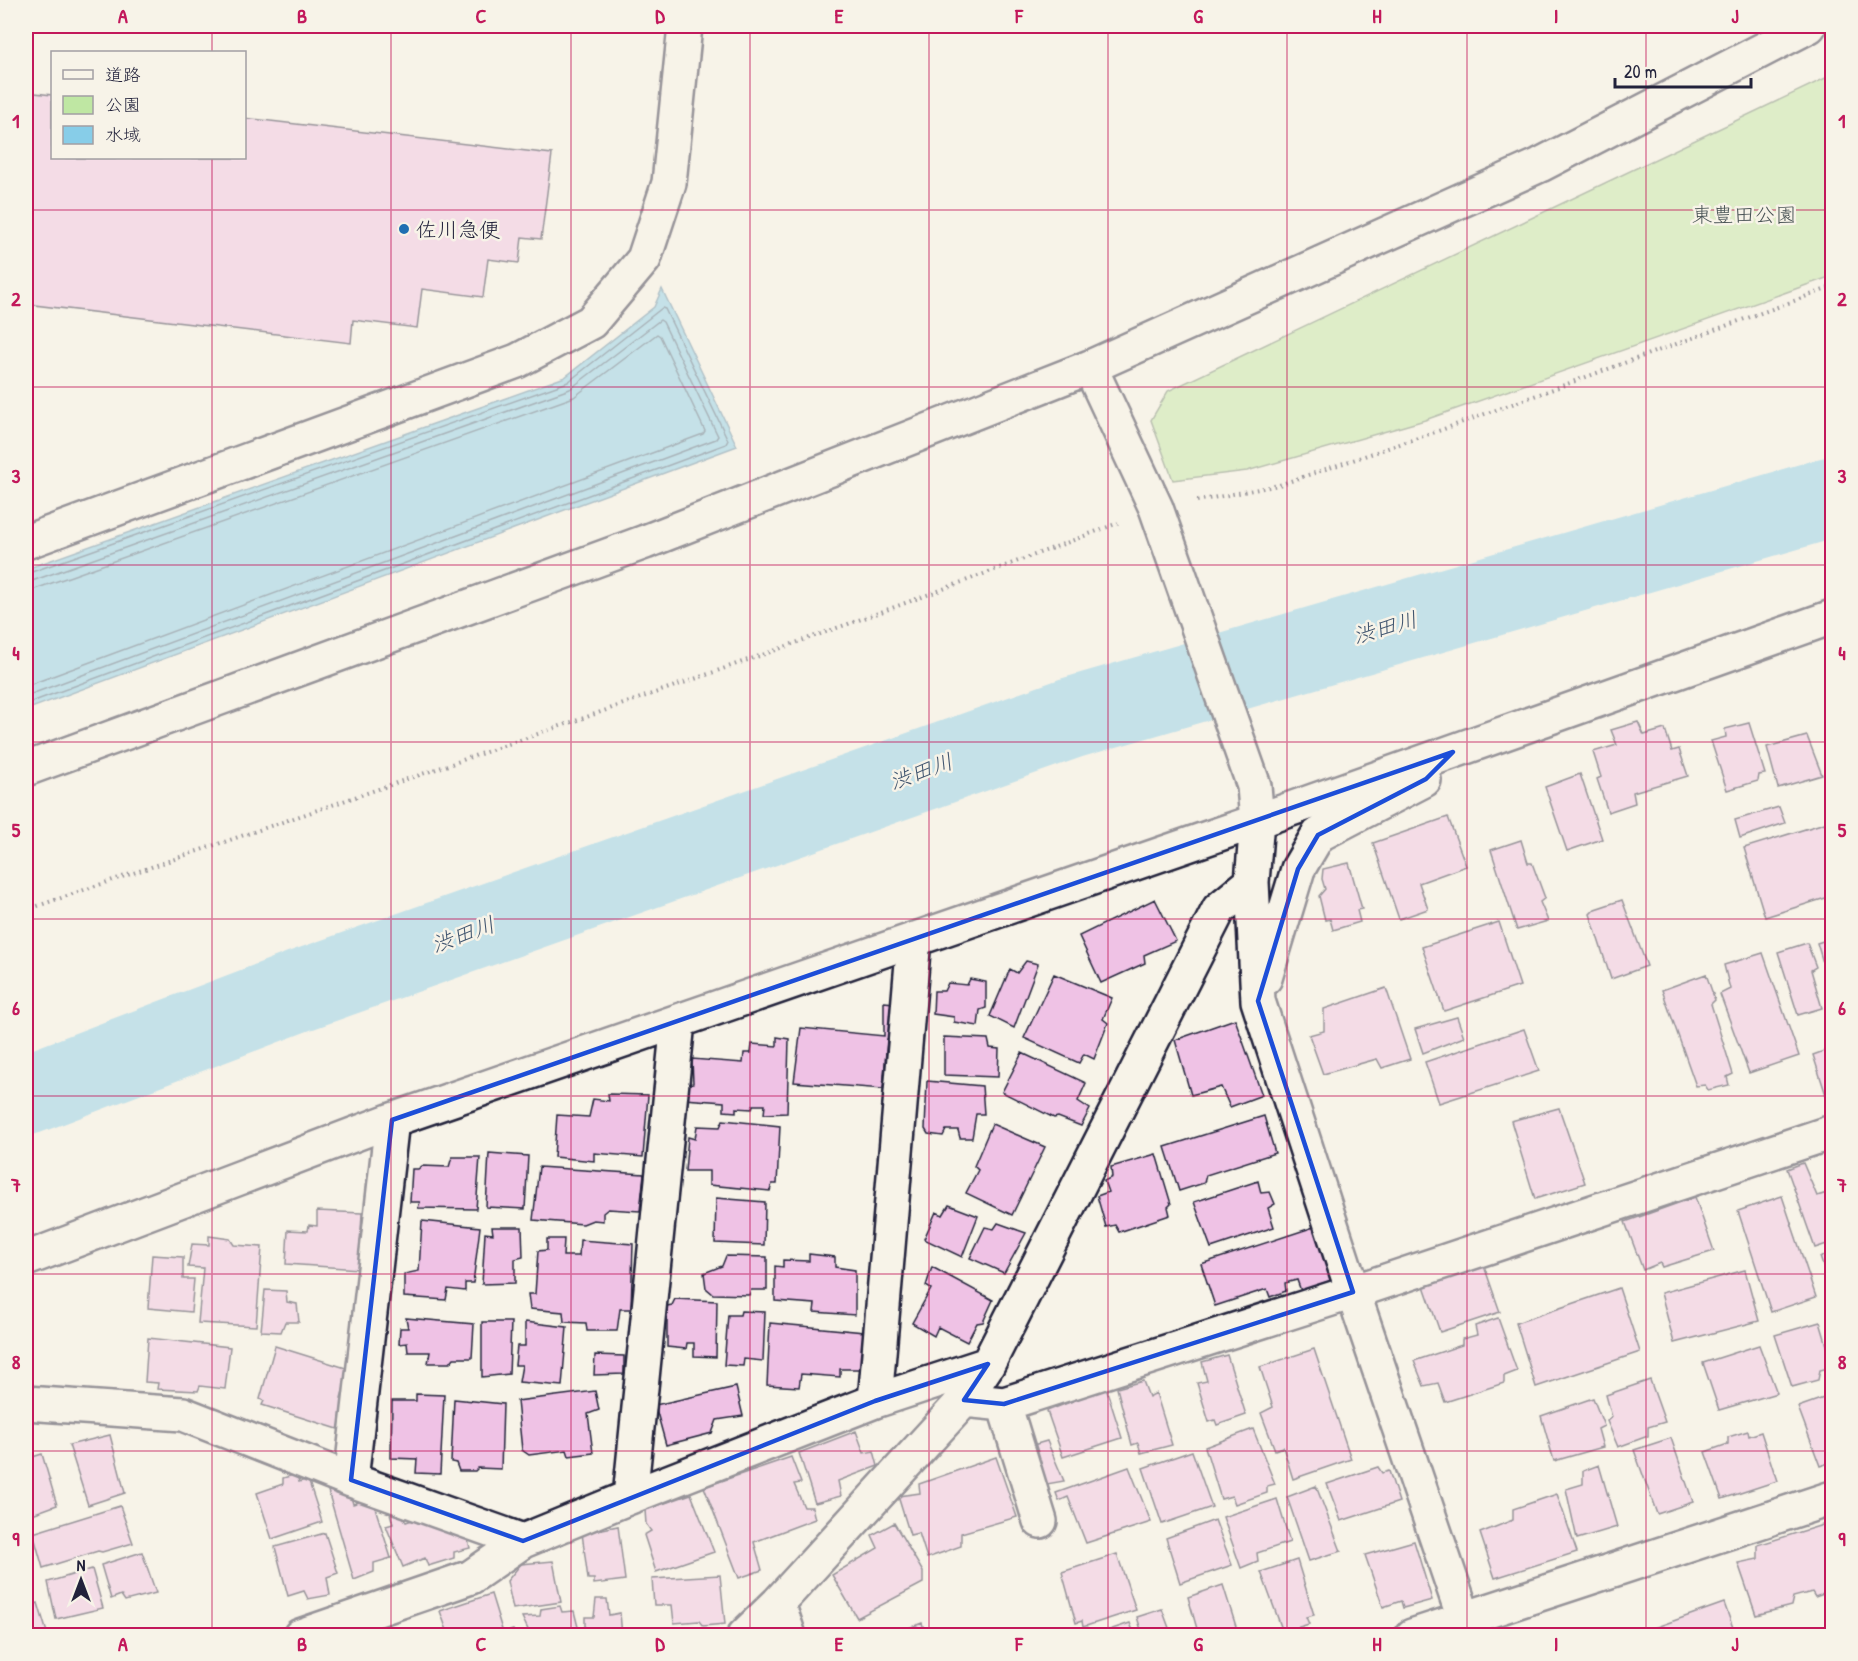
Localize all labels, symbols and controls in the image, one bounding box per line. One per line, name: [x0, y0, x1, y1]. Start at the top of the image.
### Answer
text: A: [118, 2, 128, 29]
text: B: [297, 2, 307, 29]
text: C: [476, 2, 487, 29]
text: D: [655, 2, 665, 29]
text: E: [835, 2, 844, 29]
text: F: [1014, 2, 1024, 29]
text: G: [1193, 2, 1203, 29]
text: H: [1372, 2, 1382, 29]
text: I: [1554, 2, 1558, 29]
text: J: [1731, 2, 1739, 29]
legend: [51, 51, 246, 159]
scale bar: [1615, 51, 1752, 89]
text: 20 m: [1624, 59, 1657, 84]
text: 道路: [105, 62, 141, 87]
text: 公園: [105, 92, 141, 117]
text: 1: [12, 107, 20, 134]
text: 1: [1838, 107, 1846, 134]
text: 水域: [105, 122, 141, 147]
park label: 東豊田公園: [1692, 200, 1797, 229]
place label: 佐川急便: [416, 215, 500, 244]
marker: 佐川急便: [397, 222, 411, 236]
text: 2: [11, 285, 21, 312]
text: 2: [1837, 285, 1847, 312]
text: 3: [12, 462, 21, 489]
text: 3: [1838, 462, 1847, 489]
water label: 渋田川: [1349, 603, 1421, 651]
text: 4: [12, 639, 20, 666]
text: 4: [1838, 639, 1846, 666]
water label: 渋田川: [885, 746, 957, 796]
text: 5: [12, 816, 21, 843]
text: 5: [1838, 816, 1847, 843]
water label: 渋田川: [427, 909, 499, 959]
text: 6: [12, 994, 20, 1021]
text: 6: [1838, 994, 1846, 1021]
text: 7: [10, 1171, 21, 1198]
text: 7: [1836, 1171, 1847, 1198]
text: 8: [12, 1348, 21, 1375]
text: 8: [1838, 1348, 1847, 1375]
text: 9: [12, 1525, 20, 1552]
text: 9: [1838, 1525, 1846, 1552]
north arrow: [51, 1550, 111, 1610]
text: N: [77, 1554, 86, 1576]
text: A: [118, 1630, 128, 1657]
text: B: [297, 1630, 307, 1657]
text: C: [476, 1630, 487, 1657]
text: D: [655, 1630, 665, 1657]
text: E: [835, 1630, 844, 1657]
text: F: [1014, 1630, 1024, 1657]
text: G: [1193, 1630, 1203, 1657]
text: H: [1372, 1630, 1382, 1657]
text: I: [1554, 1630, 1558, 1657]
text: J: [1731, 1630, 1739, 1657]

